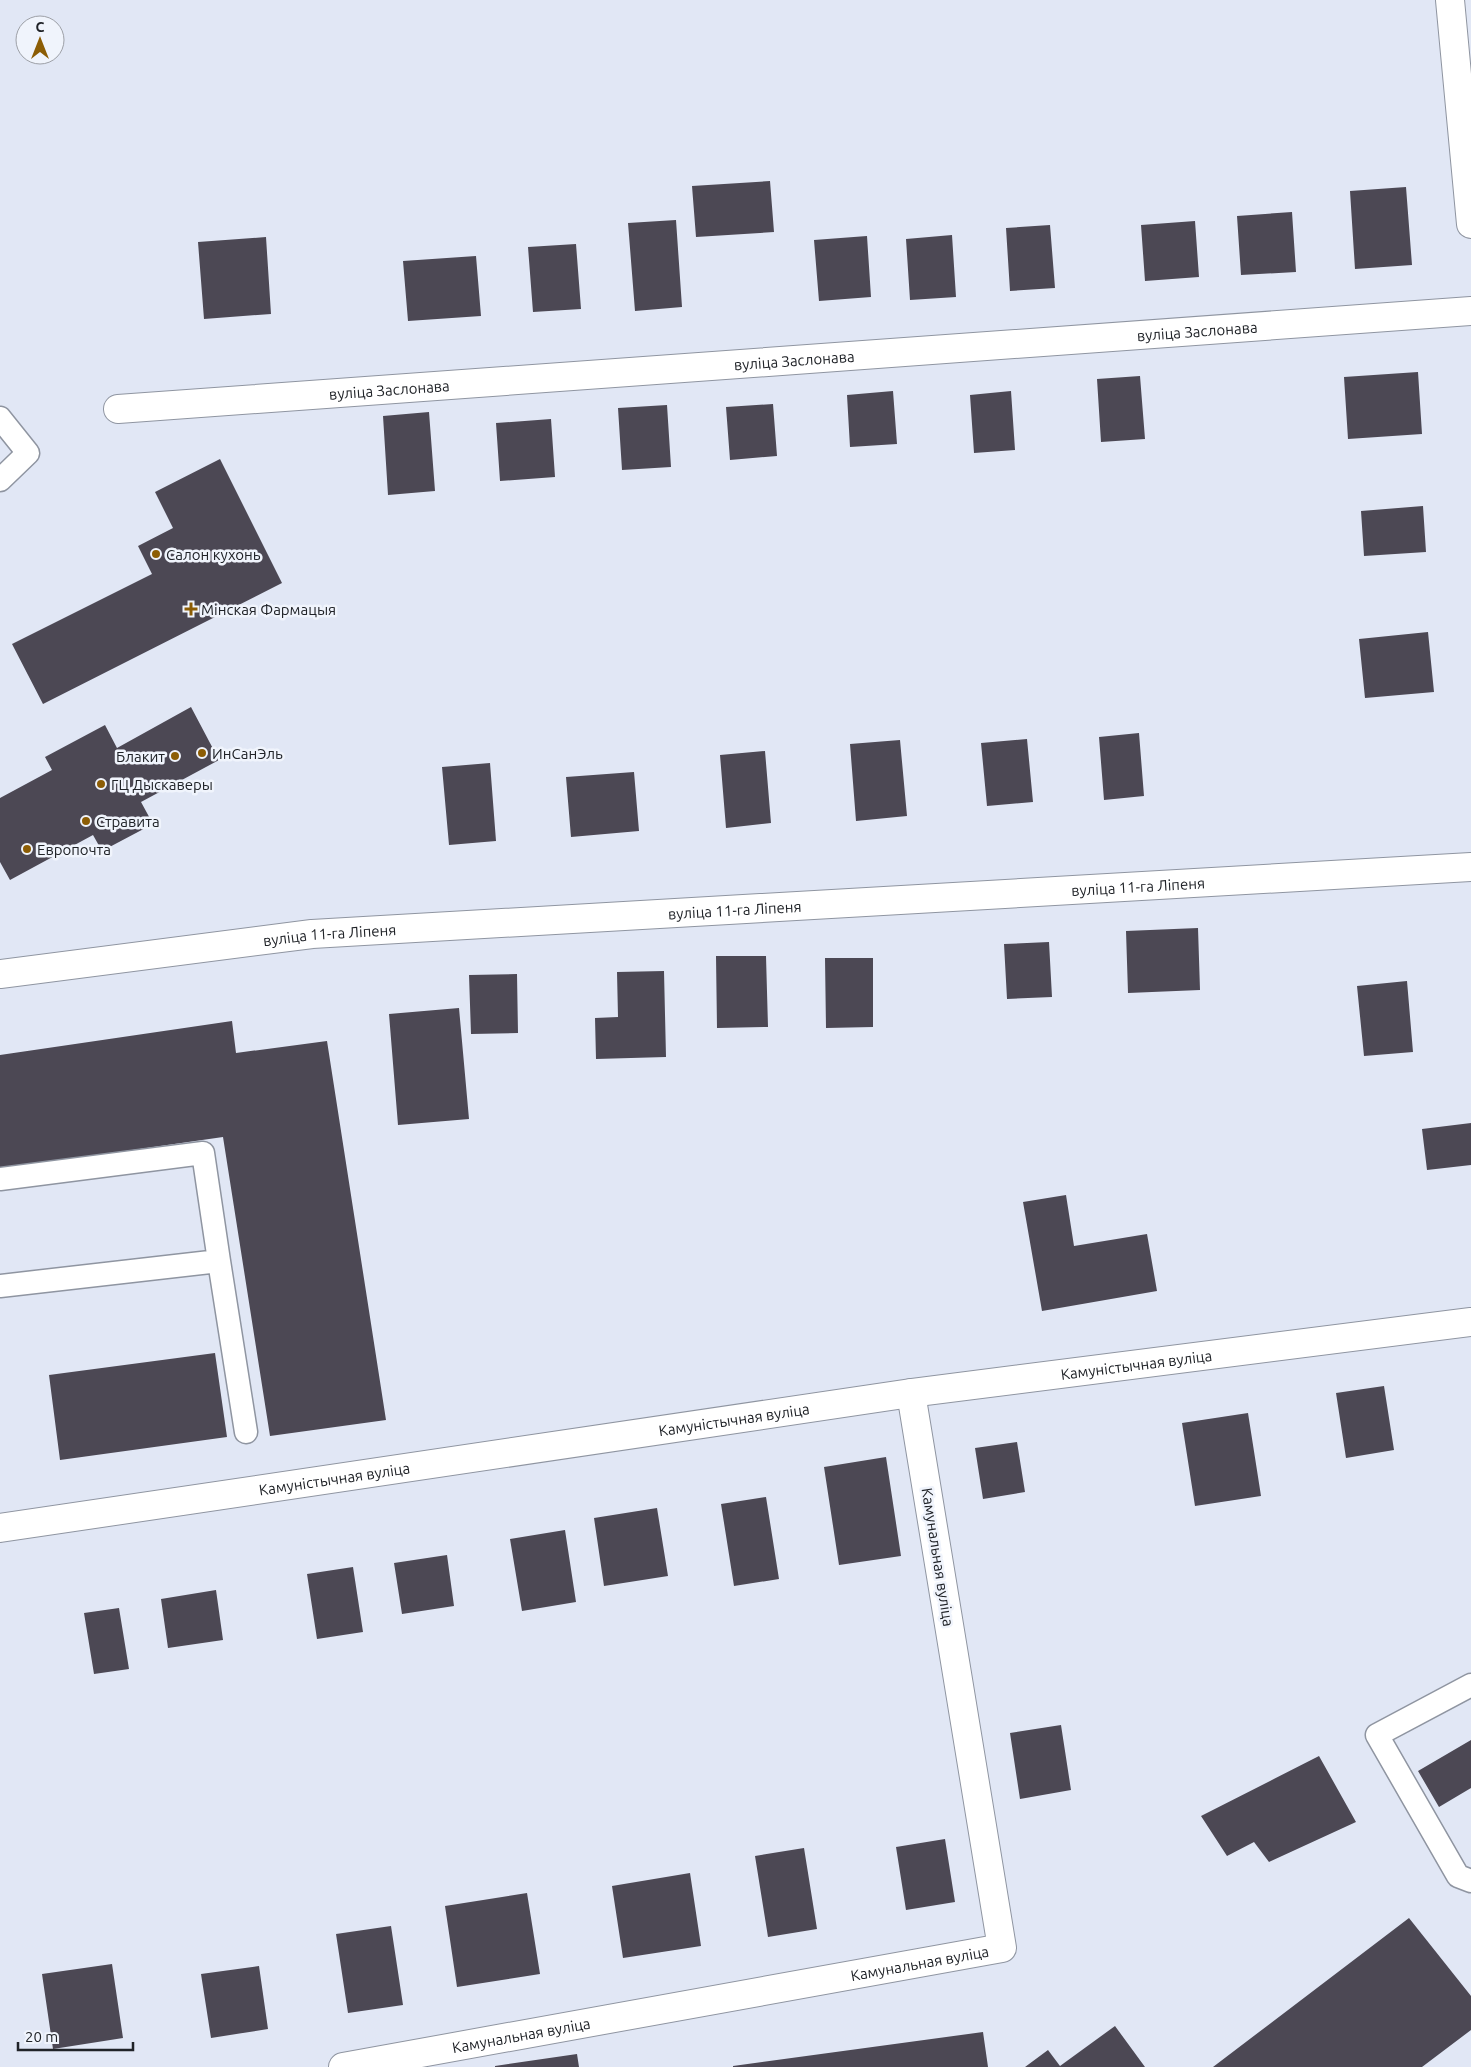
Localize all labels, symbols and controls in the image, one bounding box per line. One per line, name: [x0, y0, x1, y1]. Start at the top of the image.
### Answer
north arrow: [15, 15, 65, 65]
text: С: [36, 19, 45, 35]
street label: вуліца Заслонава: [1136, 318, 1258, 344]
street label: вуліца Заслонава: [733, 347, 855, 373]
street label: вуліца Заслонава: [328, 377, 450, 402]
place label: Салон кухонь: [166, 546, 261, 563]
marker: Салон кухонь: [150, 548, 162, 560]
place label: Мінская Фармацыя: [201, 601, 336, 618]
marker: Мінская Фармацыя: [185, 603, 197, 615]
place label: ИнСанЭль: [212, 745, 283, 762]
marker: ИнСанЭль: [196, 747, 208, 759]
place label: Блакит: [116, 748, 165, 765]
marker: Блакит: [169, 750, 181, 762]
place label: ГЦ Дыскаверы: [111, 776, 213, 793]
marker: ГЦ Дыскаверы: [95, 778, 107, 790]
place label: Стравита: [96, 813, 160, 830]
marker: Стравита: [80, 815, 92, 827]
place label: Европочта: [37, 841, 111, 858]
marker: Европочта: [21, 843, 33, 855]
street label: вуліца 11-га Ліпеня: [1071, 874, 1205, 899]
street label: вуліца 11-га Ліпеня: [667, 897, 802, 922]
street label: вуліца 11-га Ліпеня: [262, 921, 397, 949]
street label: Камуністычная вуліца: [1060, 1346, 1213, 1382]
street label: Камуністычная вуліца: [657, 1400, 811, 1439]
street label: Камуністычная вуліца: [258, 1459, 411, 1498]
street label: Камунальная вуліца: [919, 1487, 957, 1627]
street label: Камунальная вуліца: [849, 1942, 990, 1984]
street label: Камунальная вуліца: [451, 2014, 592, 2056]
scale bar: [18, 2020, 132, 2052]
text: 20 m: [25, 2028, 58, 2045]

